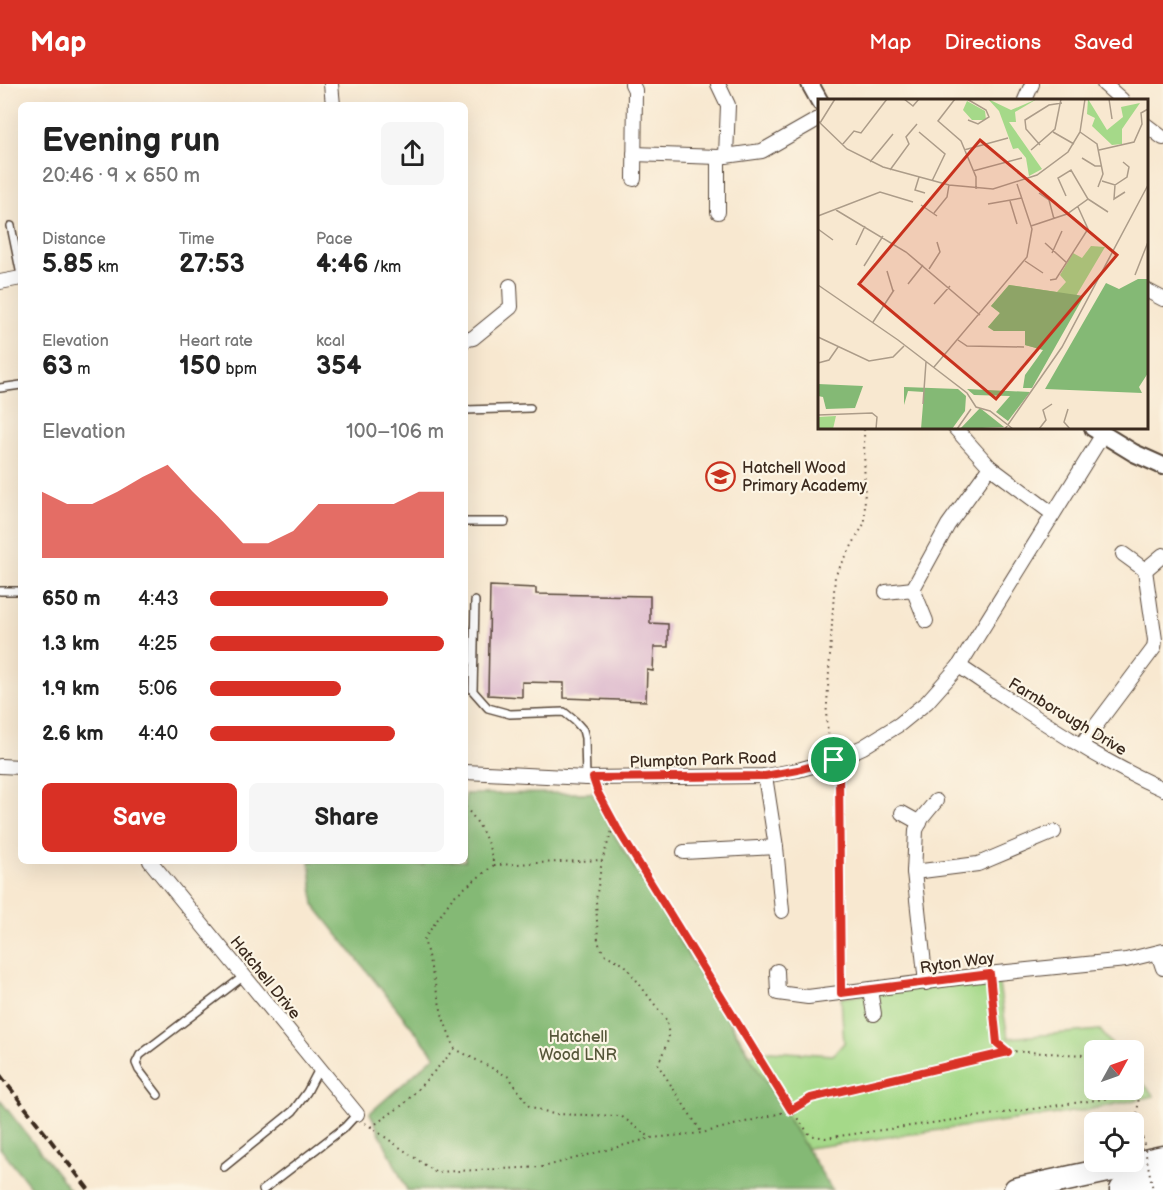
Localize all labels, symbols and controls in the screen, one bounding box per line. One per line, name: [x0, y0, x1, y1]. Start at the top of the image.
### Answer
text: Map: [30, 26, 86, 59]
text: Map: [869, 30, 912, 55]
text: Directions: [945, 30, 1041, 55]
text: Saved: [1074, 30, 1133, 55]
inset map: [818, 99, 1148, 429]
text: Evening run: [42, 121, 220, 161]
button: share: [381, 122, 444, 185]
text: 20:46 · 9 × 650 m: [42, 164, 200, 188]
text: Distance: [42, 230, 106, 249]
text: Time: [179, 230, 214, 249]
text: Pace: [316, 230, 352, 249]
text: 5.85: [42, 249, 93, 280]
text: 27:53: [179, 249, 245, 280]
text: 4:46: [316, 249, 369, 280]
text: km: [93, 258, 119, 277]
text: /km: [369, 258, 401, 277]
text: Elevation: [42, 332, 109, 351]
text: Heart rate: [179, 332, 253, 351]
text: kcal: [316, 332, 345, 351]
text: 63: [42, 351, 73, 382]
text: 150: [179, 351, 221, 382]
text: 354: [316, 351, 362, 382]
text: m: [73, 360, 91, 379]
text: bpm: [221, 360, 257, 379]
text: Elevation: [42, 420, 125, 444]
text: 100–106 m: [346, 420, 444, 444]
place label: Hatchell Wood Primary Academy: [742, 459, 868, 496]
school or university icon: Hatchell Wood Primary Academy: [705, 460, 737, 492]
text: 650 m: [42, 587, 101, 611]
text: 4:43: [138, 587, 179, 611]
text: 1.3 km: [42, 632, 99, 656]
text: 4:25: [138, 632, 178, 656]
street label: Farnborough Drive: [1005, 675, 1130, 760]
text: 1.9 km: [42, 677, 99, 701]
text: 5:06: [138, 677, 177, 701]
text: 2.6 km: [42, 722, 103, 746]
text: 4:40: [138, 722, 178, 746]
pin: [808, 734, 859, 785]
icon: arrive: [817, 743, 850, 776]
street label: Plumpton Park Road: [629, 748, 777, 773]
button: Save: [42, 783, 237, 852]
button: Share: [249, 783, 444, 852]
street label: Hatchell Drive: [226, 933, 304, 1024]
street label: Ryton Way: [919, 949, 996, 978]
park label: Hatchell Wood LNR: [539, 1028, 617, 1065]
north arrow: [1084, 1040, 1144, 1100]
map controls: [1084, 1040, 1144, 1172]
button: locate: [1084, 1112, 1144, 1172]

